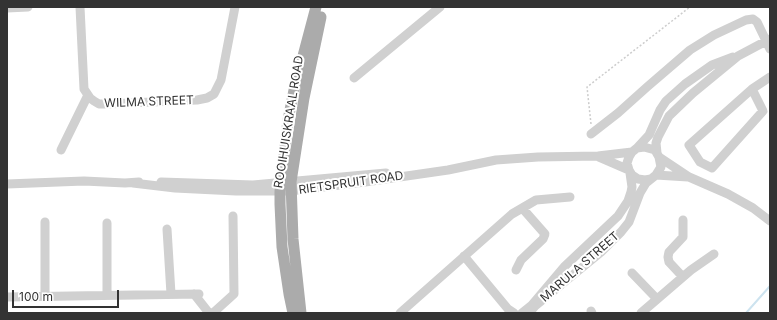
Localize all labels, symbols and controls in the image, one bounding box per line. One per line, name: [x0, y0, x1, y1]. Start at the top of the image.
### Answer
street label: ROOIHUISKRAAL ROAD: [271, 55, 307, 189]
street label: WILMA STREET: [104, 93, 194, 111]
street label: RIETSPRUIT ROAD: [298, 169, 404, 197]
street label: MARULA STREET: [538, 229, 622, 305]
scale bar: [14, 282, 121, 308]
text: 100 m: [19, 289, 53, 304]

